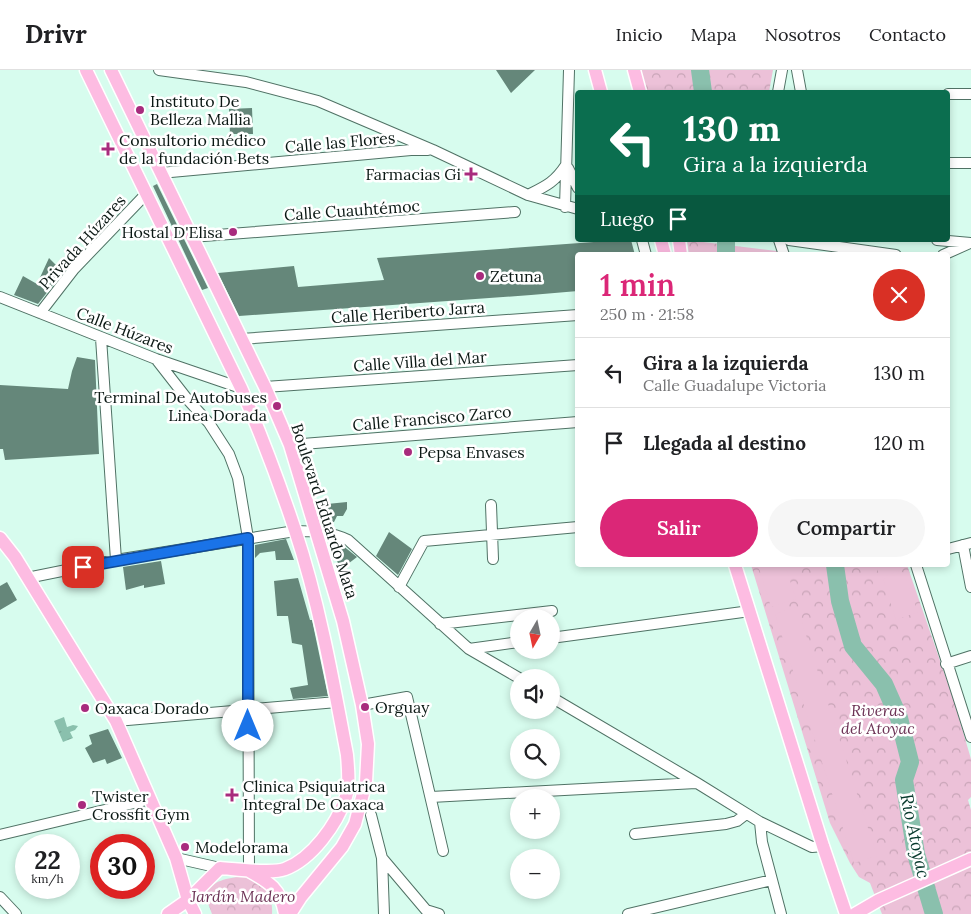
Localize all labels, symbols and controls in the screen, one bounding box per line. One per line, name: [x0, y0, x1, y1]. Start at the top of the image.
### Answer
text: Drivr: [25, 19, 87, 50]
text: Inicio: [616, 23, 663, 46]
text: Mapa: [691, 23, 736, 46]
text: Nosotros: [764, 23, 841, 46]
text: Contacto: [869, 23, 946, 46]
place label: Instituto De Belleza Mallia: [150, 91, 251, 129]
marker: Instituto De Belleza Mallia: [134, 104, 146, 116]
text: 130 m: [683, 106, 780, 151]
icon: left: [600, 110, 665, 175]
street label: Calle las Flores: [284, 127, 396, 157]
place label: Consultorio médico de la fundación Bets: [119, 130, 269, 168]
marker: Consultorio médico de la fundación Bets: [101, 142, 115, 156]
text: Gira a la izquierda: [683, 150, 868, 178]
place label: Farmacias Gi: [366, 164, 461, 184]
marker: Farmacias Gi: [465, 168, 477, 180]
street label: Privada Húzares: [34, 191, 130, 293]
street label: Calle Cuauhtémoc: [283, 195, 421, 225]
icon: arrive: [664, 205, 692, 233]
text: Luego: [600, 207, 654, 231]
place label: Hostal D'Elisa: [121, 222, 223, 242]
marker: Hostal D'Elisa: [227, 226, 239, 238]
place label: Zetuna: [490, 266, 542, 286]
text: 1 min: [600, 266, 675, 304]
button: close: [873, 269, 925, 321]
marker: Zetuna: [474, 270, 486, 282]
street label: Calle Heriberto Jarra: [330, 297, 486, 327]
street label: Calle Húzares: [74, 302, 176, 358]
text: 250 m · 21:58: [600, 304, 694, 324]
street label: Calle Villa del Mar: [353, 346, 487, 376]
text: Gira a la izquierda: [643, 351, 809, 375]
icon: left: [600, 359, 628, 387]
text: 130 m: [874, 361, 925, 385]
text: Calle Guadalupe Victoria: [643, 375, 827, 395]
place label: Terminal De Autobuses Linea Dorada: [94, 387, 267, 425]
marker: Terminal De Autobuses Linea Dorada: [271, 400, 283, 412]
street label: Calle Francisco Zarco: [352, 401, 512, 435]
street label: Boulevard Eduardo Mata: [287, 421, 363, 601]
icon: arrive: [600, 429, 628, 457]
text: Llegada al destino: [643, 431, 806, 455]
text: 120 m: [874, 431, 925, 455]
place label: Pepsa Envases: [418, 442, 525, 462]
marker: Pepsa Envases: [402, 446, 414, 458]
button: Salir: [600, 499, 758, 557]
button: Compartir: [768, 499, 925, 557]
pin: [62, 546, 104, 588]
icon: arrive: [69, 553, 97, 581]
north arrow: [510, 609, 560, 659]
map controls: [510, 609, 560, 899]
button: sound: [510, 669, 560, 719]
place label: Orguay: [375, 697, 430, 717]
place label: Oaxaca Dorado: [95, 698, 209, 718]
position arrow: [221, 699, 273, 751]
park label: Riveras del Atoyac: [841, 700, 915, 738]
marker: Orguay: [359, 701, 371, 713]
marker: Oaxaca Dorado: [79, 702, 91, 714]
button: search: [510, 729, 560, 779]
place label: Clinica Psiquiatrica Integral De Oaxaca: [243, 776, 385, 814]
place label: Twister Crossfit Gym: [92, 786, 190, 824]
marker: Clinica Psiquiatrica Integral De Oaxaca: [225, 788, 239, 802]
button: +: [510, 789, 560, 839]
water label: Río Atoyac: [895, 792, 936, 880]
marker: Twister Crossfit Gym: [76, 799, 88, 811]
speed limit sign: 30: [90, 834, 155, 899]
place label: Modelorama: [195, 837, 289, 857]
marker: Modelorama: [179, 841, 191, 853]
text: 22: [34, 844, 61, 876]
button: −: [510, 849, 560, 899]
text: km/h: [31, 871, 64, 886]
park label: Jardín Madero: [190, 886, 295, 906]

